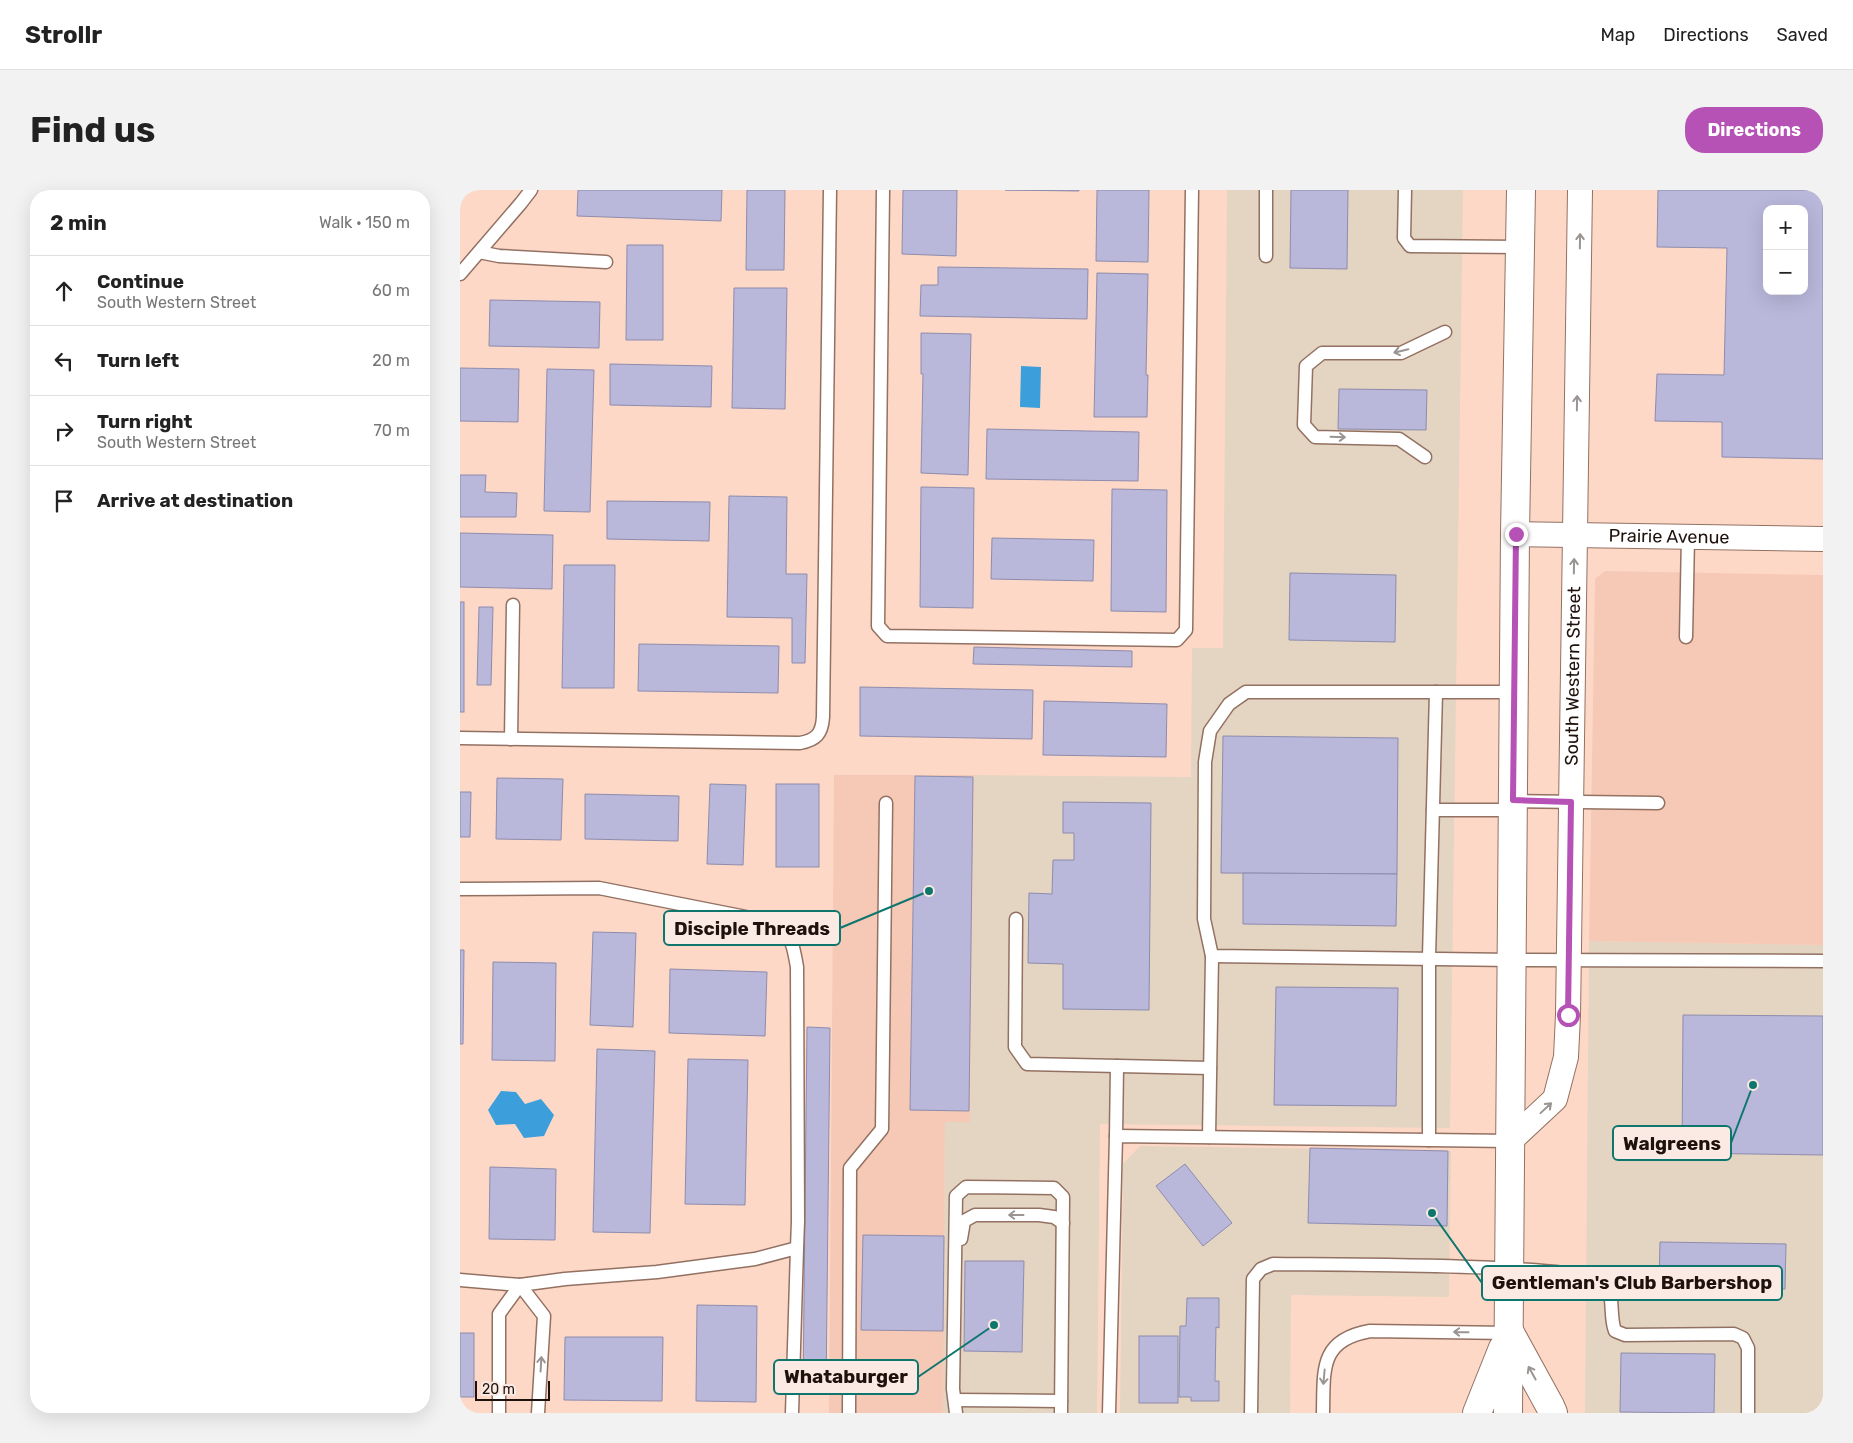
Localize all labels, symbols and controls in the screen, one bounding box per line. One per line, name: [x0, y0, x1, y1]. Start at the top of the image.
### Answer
text: Strollr: [25, 21, 102, 49]
text: Map: [1600, 24, 1635, 46]
text: Directions: [1663, 24, 1749, 46]
text: Saved: [1777, 24, 1828, 46]
button: Directions: [1685, 107, 1823, 153]
text: Find us: [30, 109, 155, 151]
map controls: [1763, 205, 1808, 295]
button: +: [1763, 205, 1808, 250]
text: 2 min: [50, 210, 107, 235]
text: Walk · 150 m: [319, 213, 410, 232]
one-way arrow: [1575, 233, 1585, 250]
button: −: [1763, 250, 1808, 295]
text: Continue: [97, 270, 184, 293]
icon: ahead: [50, 277, 78, 305]
text: 60 m: [372, 281, 410, 300]
text: South Western Street: [97, 293, 256, 312]
icon: left: [50, 347, 78, 375]
one-way arrow: [1393, 347, 1409, 356]
text: Turn left: [97, 349, 179, 372]
text: 20 m: [372, 351, 410, 370]
one-way arrow: [1572, 396, 1582, 412]
text: Turn right: [97, 410, 192, 433]
icon: right: [50, 417, 78, 445]
text: 70 m: [373, 421, 410, 440]
text: South Western Street: [97, 433, 256, 452]
one-way arrow: [1329, 433, 1345, 442]
icon: arrive: [50, 487, 78, 515]
text: Arrive at destination: [97, 489, 293, 512]
route end: [1505, 523, 1528, 546]
street label: Prairie Avenue: [1608, 525, 1730, 548]
one-way arrow: [1569, 558, 1579, 574]
street label: South Western Street: [1561, 586, 1585, 766]
callout: Disciple Threads: [664, 911, 840, 945]
text: Disciple Threads: [674, 917, 830, 940]
route start: [1557, 1004, 1580, 1027]
one-way arrow: [1540, 1102, 1552, 1114]
callout: Walgreens: [1613, 1126, 1731, 1160]
text: Walgreens: [1623, 1132, 1721, 1155]
one-way arrow: [1008, 1210, 1024, 1220]
callout: Gentleman's Club Barbershop: [1482, 1266, 1782, 1300]
text: Gentleman's Club Barbershop: [1492, 1271, 1772, 1294]
one-way arrow: [1453, 1327, 1469, 1337]
one-way arrow: [536, 1357, 546, 1373]
callout: Whataburger: [774, 1360, 918, 1394]
text: Whataburger: [784, 1365, 908, 1388]
one-way arrow: [1527, 1365, 1537, 1380]
one-way arrow: [1319, 1368, 1329, 1384]
scale bar: [475, 1378, 550, 1401]
text: 20 m: [482, 1381, 515, 1398]

